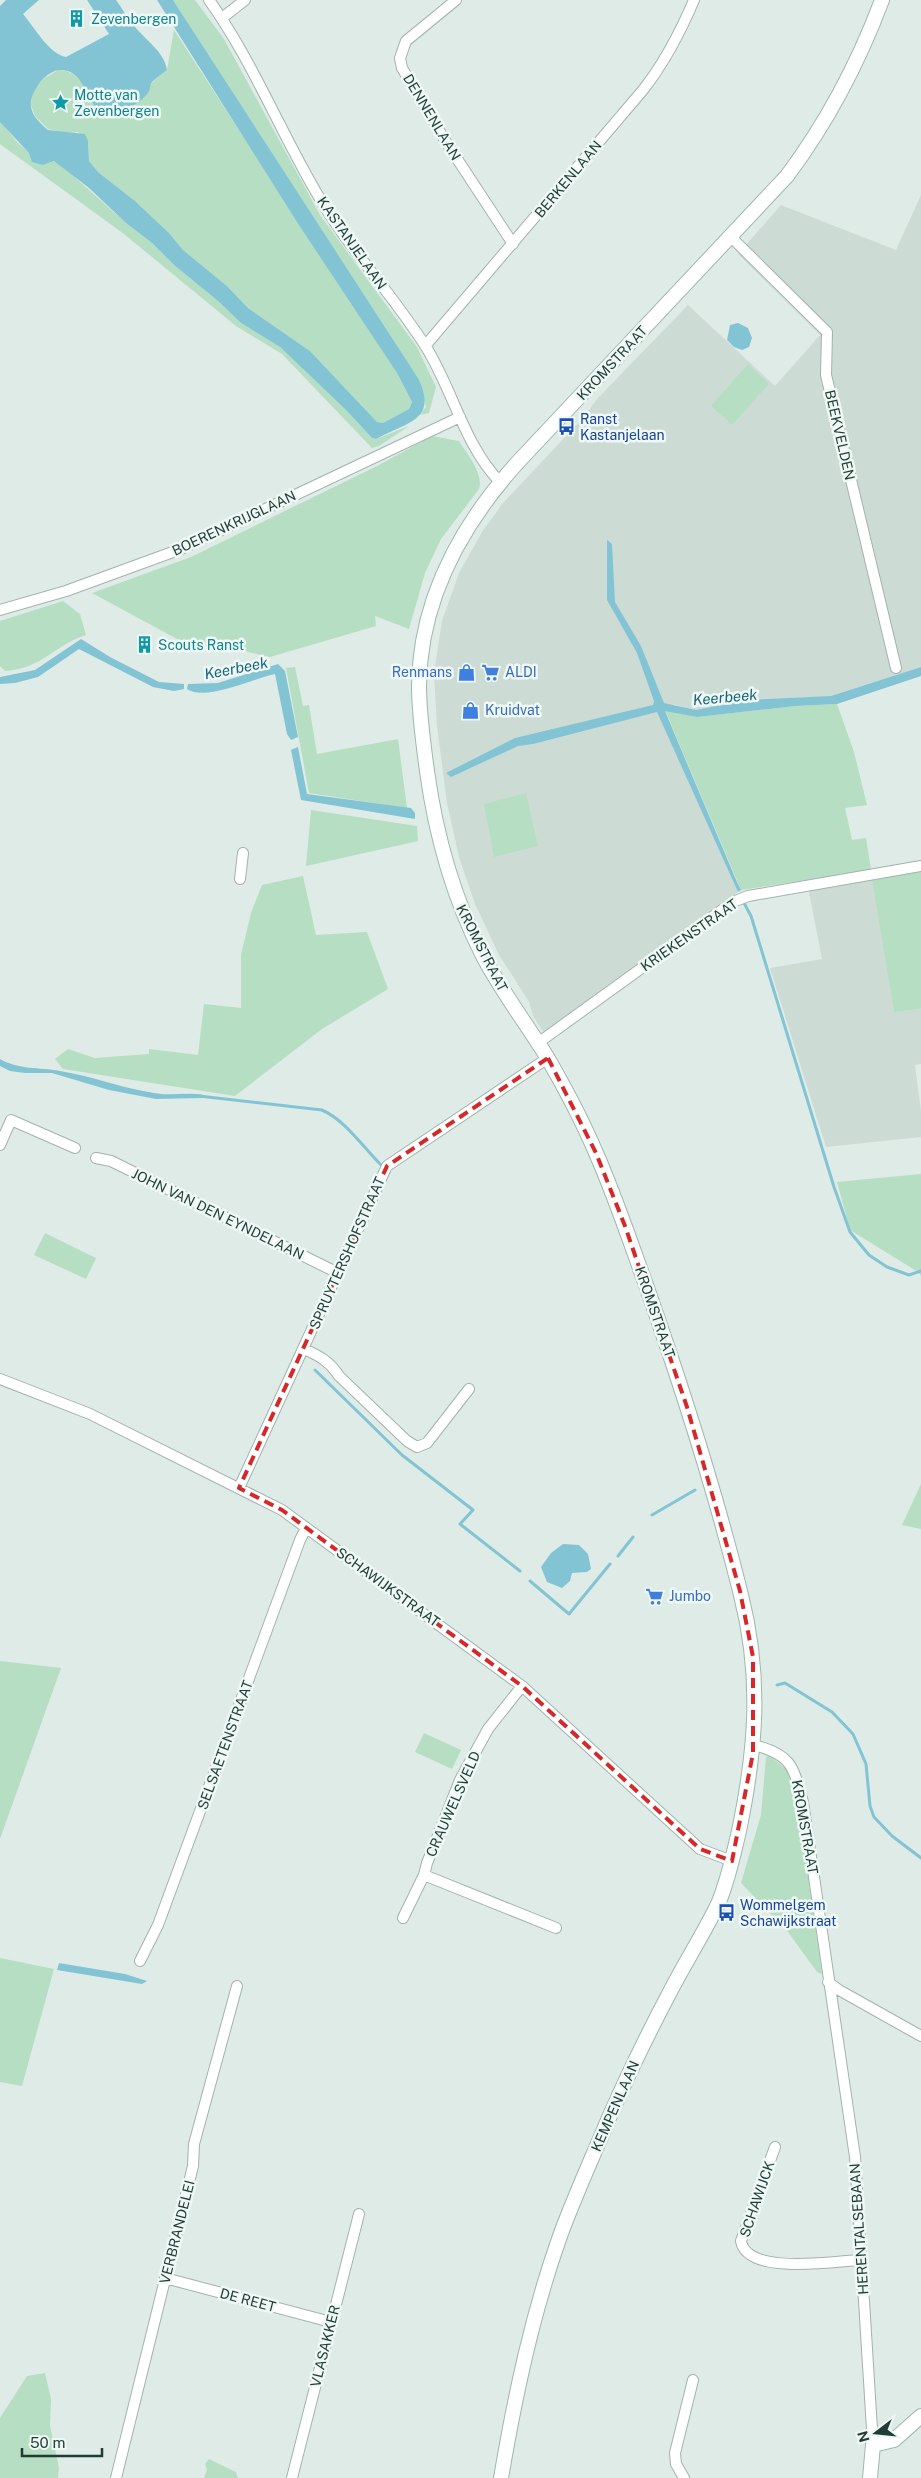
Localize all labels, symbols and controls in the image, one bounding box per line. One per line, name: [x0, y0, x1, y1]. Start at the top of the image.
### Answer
building icon: Zevenbergen: [67, 9, 87, 29]
place label: Zevenbergen: [91, 11, 176, 27]
street label: DENNENLAAN: [400, 71, 464, 163]
place label: Motte van Zevenbergen: [74, 87, 159, 119]
place icon: Motte van Zevenbergen: [50, 93, 70, 113]
street label: BERKENLAAN: [531, 137, 605, 221]
street label: KASTANJELAAN: [314, 194, 390, 292]
street label: KROMSTRAAT: [574, 323, 650, 403]
street label: BEEKVELDEN: [822, 388, 858, 482]
place label: Ranst Kastanjelaan: [580, 411, 665, 443]
bus stop icon: Ranst Kastanjelaan: [556, 417, 576, 437]
street label: BOERENKRIJGLAAN: [170, 487, 298, 559]
building icon: Scouts Ranst: [134, 635, 154, 655]
place label: Scouts Ranst: [158, 637, 244, 653]
water label: Keerbeek: [203, 653, 270, 683]
shop icon: Renmans: [456, 662, 476, 682]
supermarket icon: ALDI: [481, 662, 501, 682]
place label: Renmans: [392, 664, 452, 680]
place label: ALDI: [505, 664, 537, 680]
water label: Keerbeek: [692, 686, 759, 708]
shop icon: Kruidvat: [461, 700, 481, 720]
place label: Kruidvat: [485, 702, 540, 718]
street label: KRIEKENSTRAAT: [637, 896, 741, 974]
street label: KROMSTRAAT: [453, 902, 511, 994]
street label: JOHN VAN DEN EYNDELAAN: [129, 1165, 307, 1263]
street label: SPRUYTERSHOFSTRAAT: [306, 1174, 388, 1332]
street label: KROMSTRAAT: [632, 1264, 678, 1360]
street label: SCHAWIJKSTRAAT: [333, 1544, 443, 1630]
supermarket icon: Jumbo: [645, 1586, 665, 1606]
place label: Jumbo: [669, 1588, 711, 1604]
street label: SELSAETENSTRAAT: [194, 1678, 256, 1812]
street label: CRAUWELSVELD: [423, 1749, 483, 1859]
street label: KROMSTRAAT: [789, 1779, 821, 1875]
place label: Wommelgem Schawijkstraat: [740, 1897, 837, 1929]
bus stop icon: Wommelgem Schawijkstraat: [716, 1903, 736, 1923]
street label: KEMPENLAAN: [588, 2058, 642, 2154]
street label: SCHAWIJCK: [736, 2158, 778, 2239]
street label: HERENTALSEBAAN: [846, 2163, 872, 2295]
street label: VERBRANDELEI: [156, 2178, 198, 2286]
street label: DE REET: [218, 2285, 278, 2315]
street label: VLASAKKER: [307, 2303, 343, 2389]
north arrow: [851, 2408, 901, 2458]
scale bar: [22, 2426, 102, 2458]
text: N: [854, 2429, 873, 2444]
text: 50 m: [30, 2434, 65, 2451]

